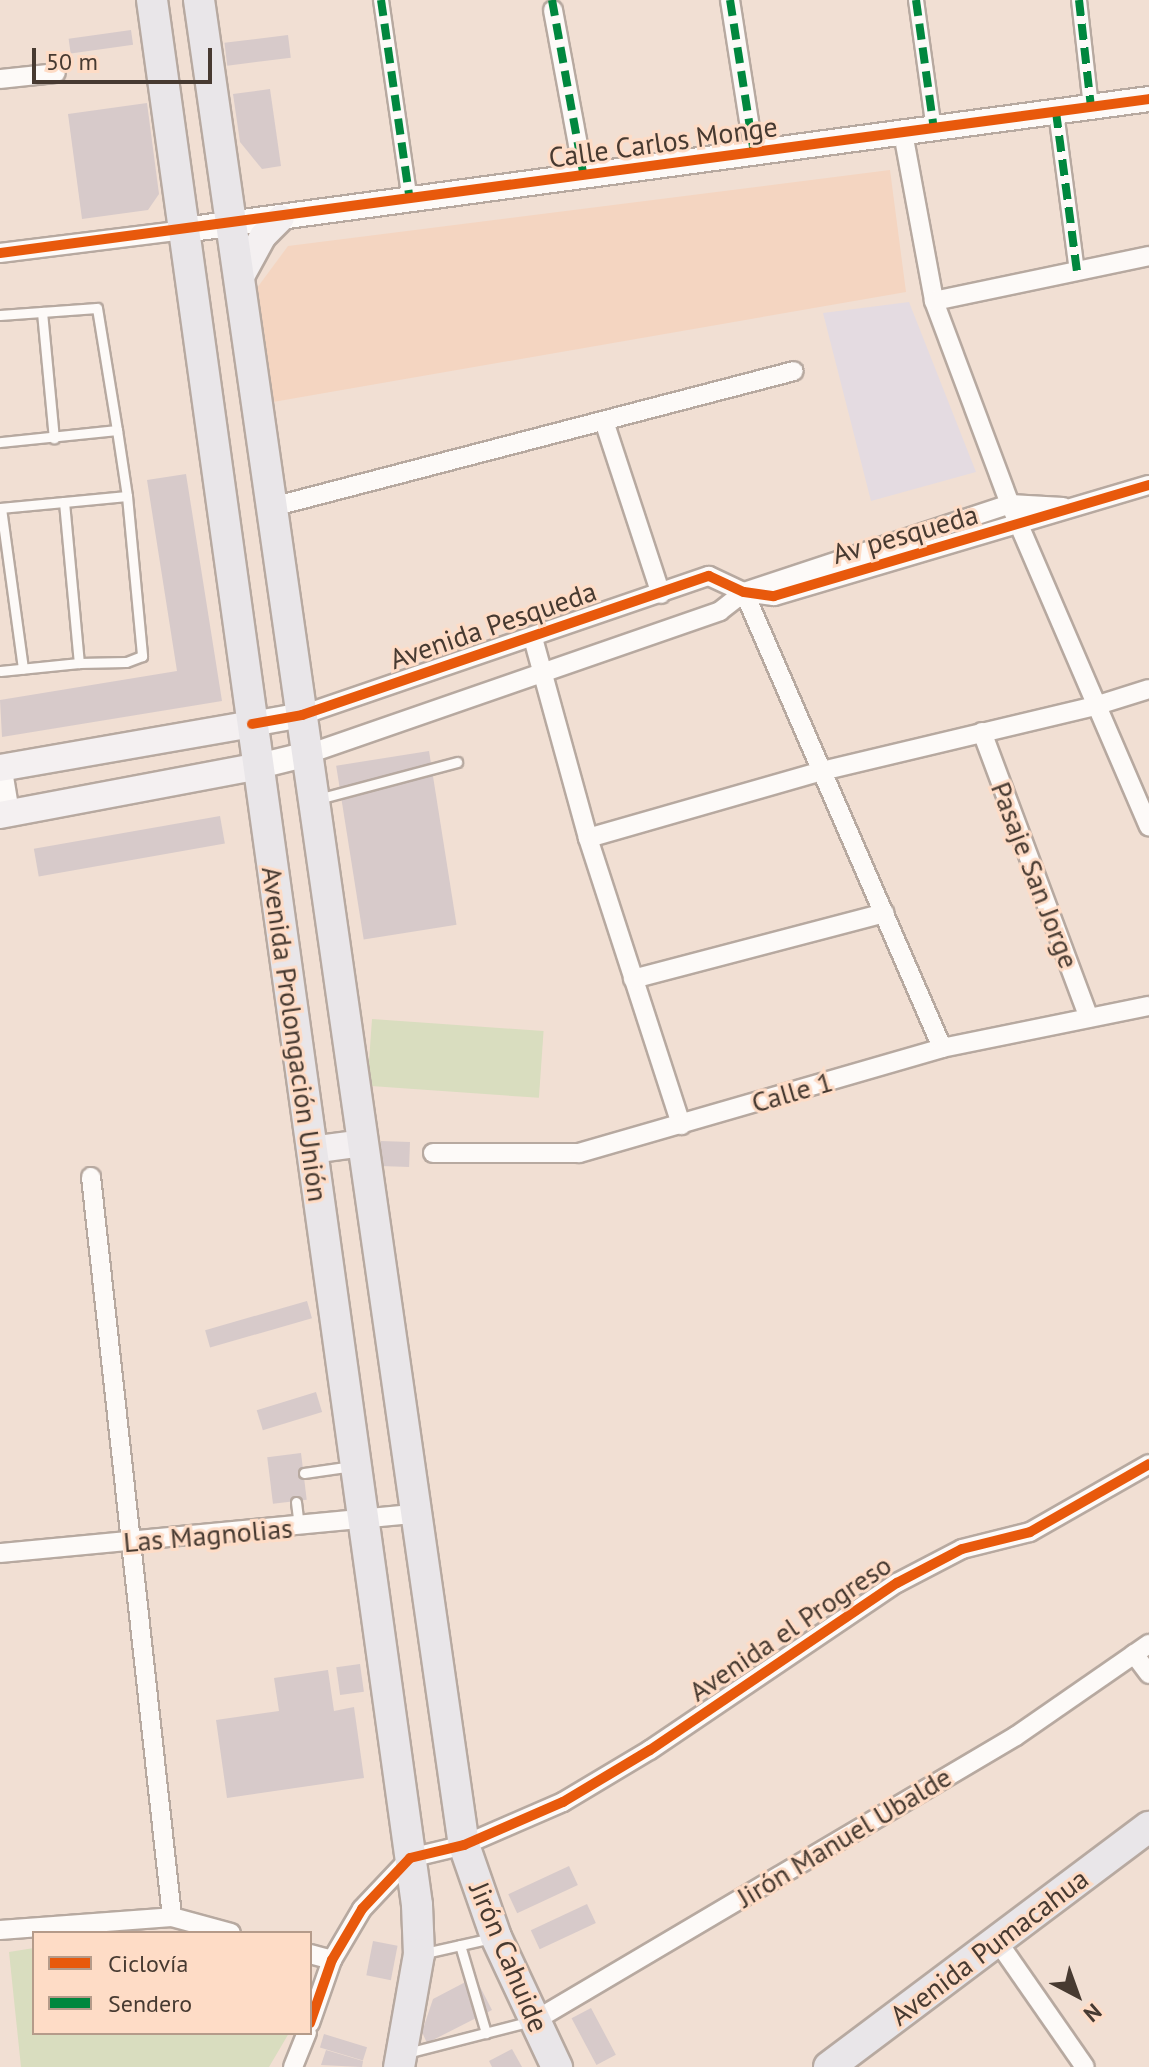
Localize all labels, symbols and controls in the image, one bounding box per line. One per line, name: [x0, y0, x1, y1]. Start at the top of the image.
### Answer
scale bar: [36, 32, 216, 82]
text: 50 m: [46, 46, 98, 77]
street label: Calle Carlos Monge: [547, 109, 779, 175]
street label: Av pesqueda: [828, 497, 982, 571]
street label: Avenida Pesqueda: [385, 574, 601, 676]
street label: Pasaje San Jorge: [984, 777, 1086, 973]
street label: Avenida Prolongación Unión: [255, 864, 335, 1204]
street label: Calle 1: [748, 1064, 836, 1120]
street label: Las Magnolias: [122, 1511, 294, 1559]
street label: Avenida el Progreso: [682, 1548, 898, 1708]
street label: Jirón Manuel Ubalde: [731, 1760, 957, 1914]
street label: Avenida Pumacahua: [883, 1862, 1095, 2032]
street label: Jirón Cahuide: [462, 1877, 556, 2037]
legend: [32, 1931, 312, 2035]
text: Ciclovía: [108, 1948, 188, 1979]
north arrow: [1037, 1955, 1117, 2035]
text: Sendero: [108, 1988, 192, 2019]
text: N: [1078, 1998, 1107, 2028]

